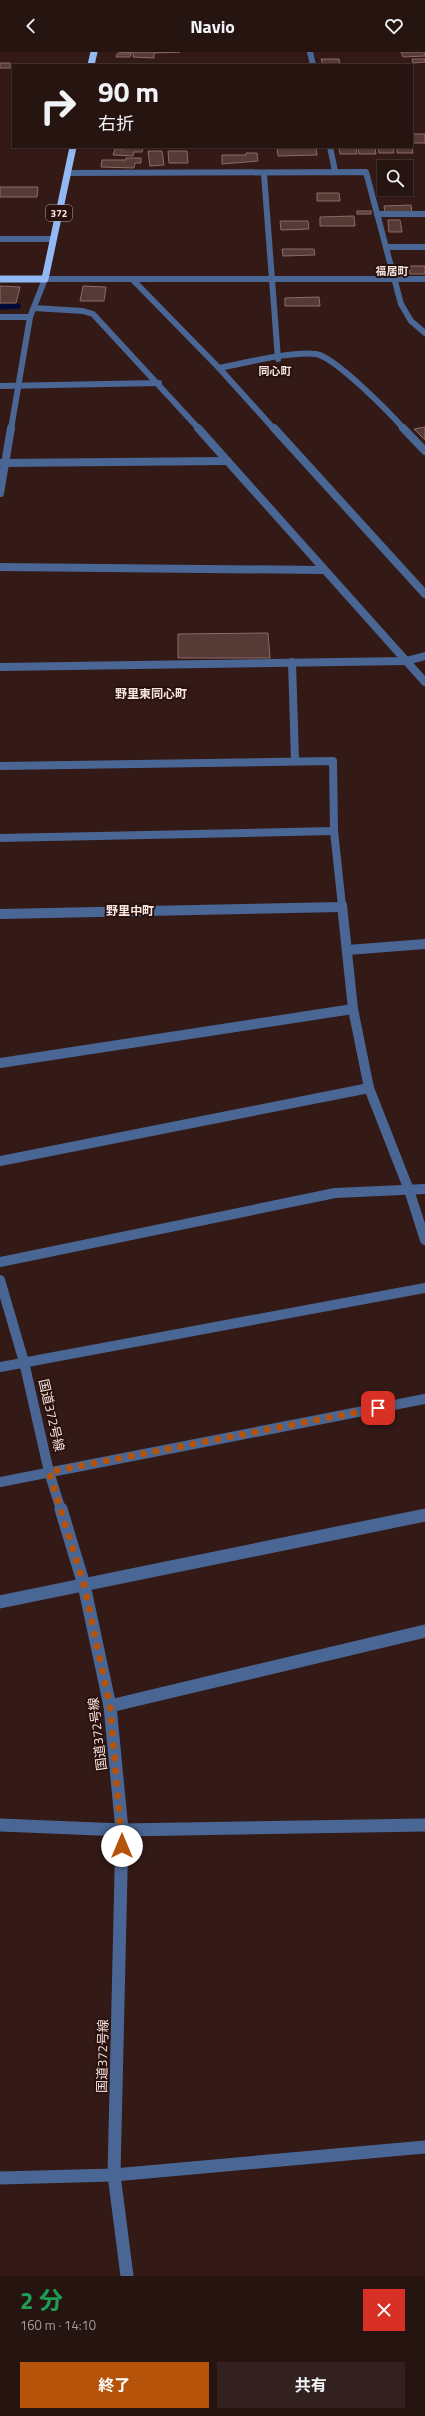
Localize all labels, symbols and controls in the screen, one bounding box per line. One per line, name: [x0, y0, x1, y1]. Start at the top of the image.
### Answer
text: Navio: [190, 13, 235, 40]
icon: back: [20, 15, 42, 37]
icon: heart: [383, 15, 405, 37]
text: 90 m: [98, 70, 159, 113]
icon: right: [32, 80, 84, 132]
text: 右折: [98, 110, 134, 137]
map controls: [377, 160, 413, 196]
button: search: [377, 160, 413, 196]
road number: 372: [46, 205, 72, 221]
district label: 福居町: [376, 263, 409, 279]
district label: 同心町: [259, 363, 292, 379]
district label: 野里東同心町: [115, 684, 187, 703]
district label: 野里中町: [106, 901, 154, 920]
street label: 国道372号線: [34, 1377, 70, 1453]
pin: [361, 1391, 395, 1425]
icon: arrive: [367, 1397, 389, 1419]
street label: 国道372号線: [83, 1696, 111, 1772]
position arrow: [101, 1825, 143, 1867]
street label: 国道372号線: [91, 2019, 113, 2093]
text: 2 分: [20, 2282, 63, 2318]
button: close: [363, 2289, 405, 2331]
text: 160 m · 14:10: [20, 2315, 96, 2335]
button: 終了: [20, 2362, 209, 2408]
button: 共有: [217, 2362, 405, 2408]

